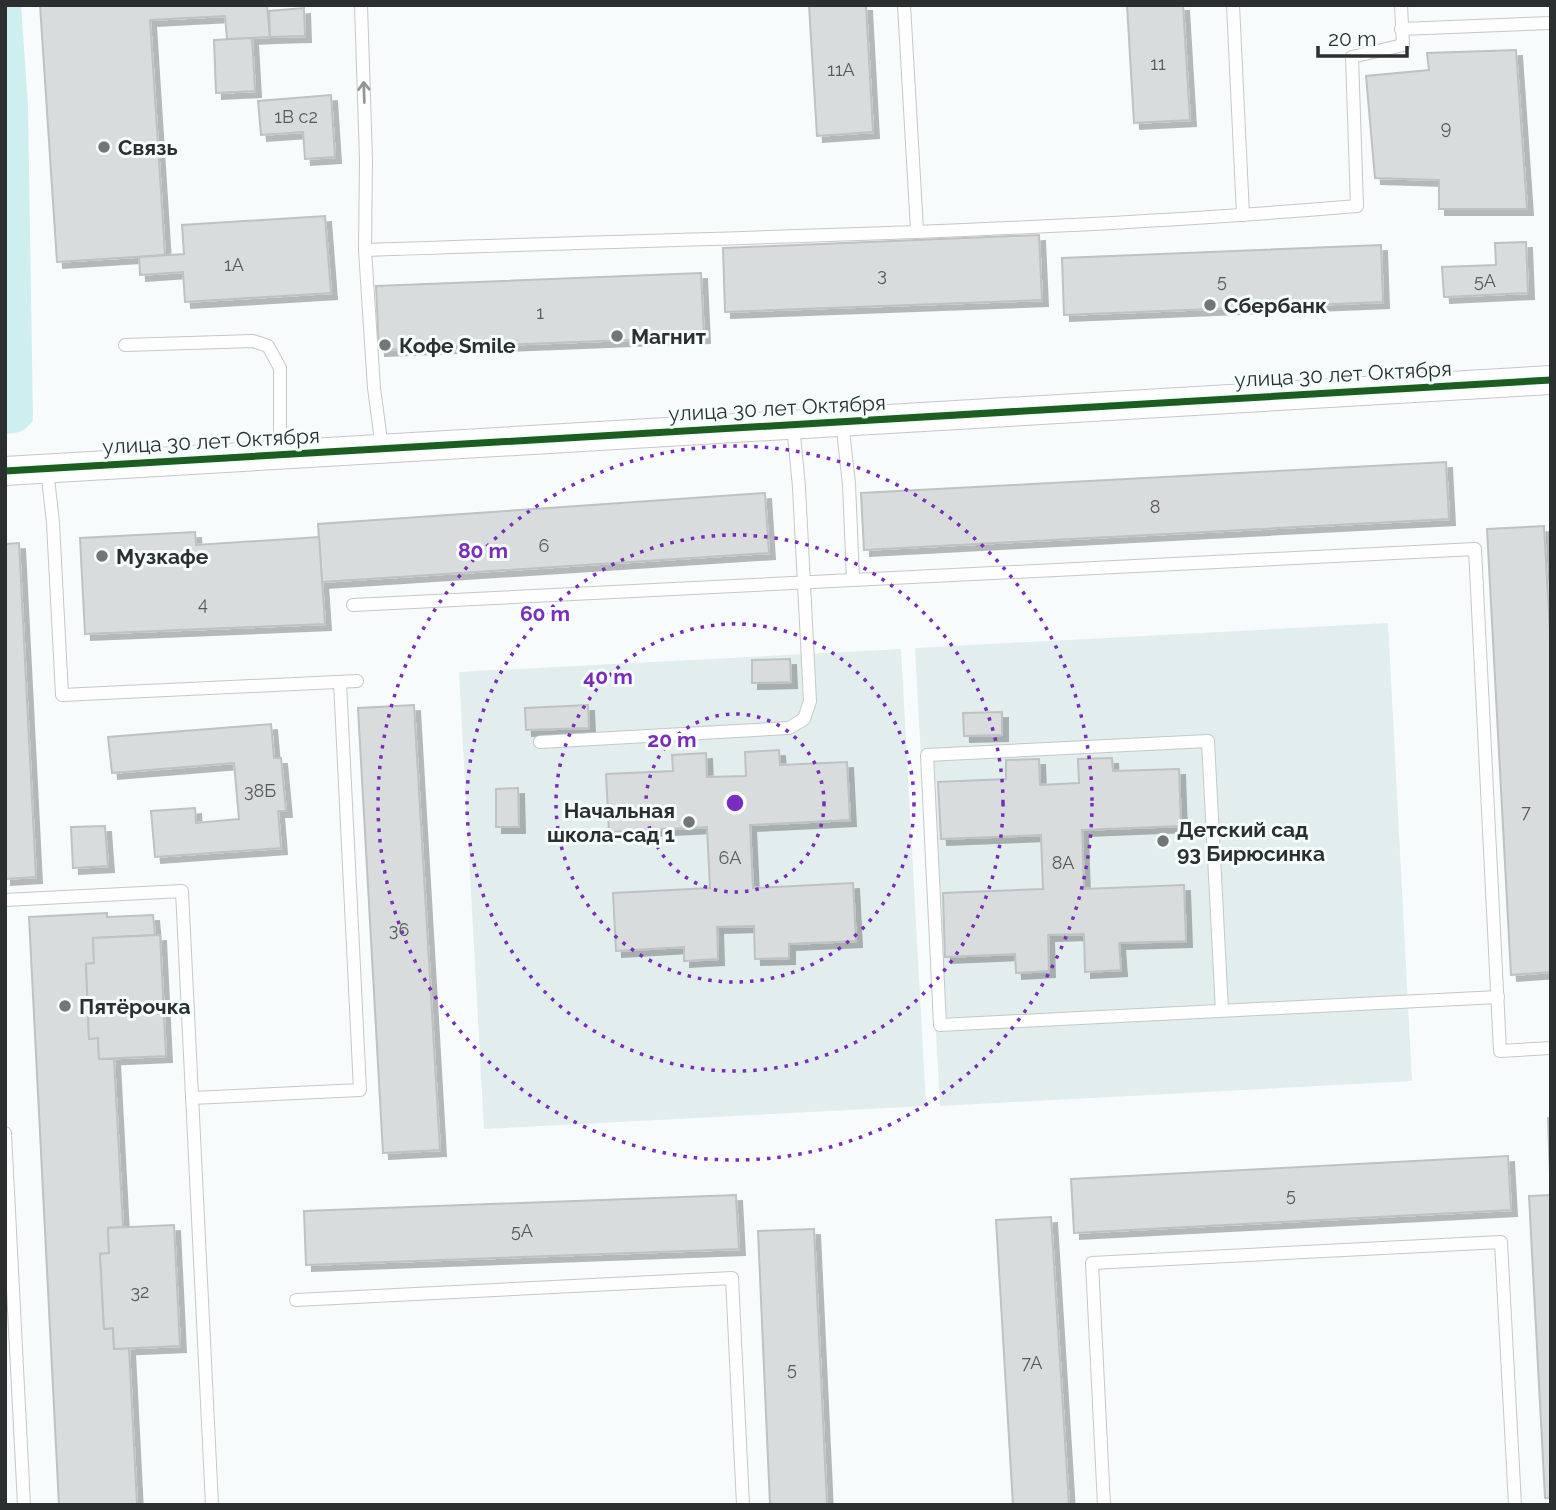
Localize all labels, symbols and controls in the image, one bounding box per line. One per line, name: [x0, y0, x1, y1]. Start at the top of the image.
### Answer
scale bar: [1318, 14, 1407, 58]
text: 20 m: [1328, 26, 1376, 51]
house number: 11: [1150, 53, 1166, 74]
house number: 11А: [827, 59, 855, 80]
one-way arrow: [357, 81, 370, 104]
house number: 1В с2: [274, 106, 318, 127]
house number: 9: [1441, 117, 1451, 138]
place label: Связь: [118, 135, 178, 160]
marker: Связь: [96, 139, 112, 155]
house number: 1А: [224, 254, 244, 275]
house number: 3: [877, 264, 887, 285]
house number: 5: [1217, 270, 1227, 291]
house number: 5А: [1474, 270, 1496, 291]
place label: Сбербанк: [1224, 293, 1327, 318]
marker: Сбербанк: [1202, 297, 1218, 313]
house number: 1: [536, 302, 544, 323]
place label: Магнит: [631, 324, 707, 349]
marker: Магнит: [609, 328, 625, 344]
place label: Кофе Smile: [399, 333, 516, 358]
marker: Кофе Smile: [377, 337, 393, 353]
street label: улица 30 лет Октября: [1234, 356, 1452, 392]
street label: улица 30 лет Октября: [668, 390, 886, 426]
street label: улица 30 лет Октября: [102, 423, 320, 459]
house number: 8: [1150, 496, 1160, 517]
house number: 6: [539, 535, 550, 556]
text: 80 m: [458, 538, 508, 563]
place label: Музкафе: [116, 544, 209, 569]
marker: Музкафе: [94, 548, 110, 564]
house number: 4: [198, 593, 208, 614]
text: 60 m: [520, 601, 570, 626]
text: 40 m: [583, 664, 633, 689]
text: 20 m: [647, 727, 697, 752]
house number: 38Б: [244, 780, 276, 801]
centre of rings: [723, 791, 747, 815]
place label: Начальная школа-сад 1: [547, 798, 675, 847]
house number: 7: [1521, 801, 1531, 822]
marker: Начальная школа-сад 1: [681, 814, 697, 830]
place label: Детский сад 93 Бирюсинка: [1177, 817, 1325, 866]
marker: Детский сад 93 Бирюсинка: [1155, 833, 1171, 849]
house number: 6А: [719, 847, 741, 868]
house number: 8А: [1052, 852, 1074, 873]
house number: 36: [389, 919, 409, 940]
place label: Пятёрочка: [79, 994, 191, 1019]
marker: Пятёрочка: [57, 998, 73, 1014]
house number: 5: [1286, 1184, 1296, 1205]
house number: 5А: [511, 1220, 533, 1241]
house number: 32: [131, 1281, 150, 1302]
house number: 7А: [1022, 1352, 1043, 1373]
house number: 5: [787, 1358, 797, 1379]

